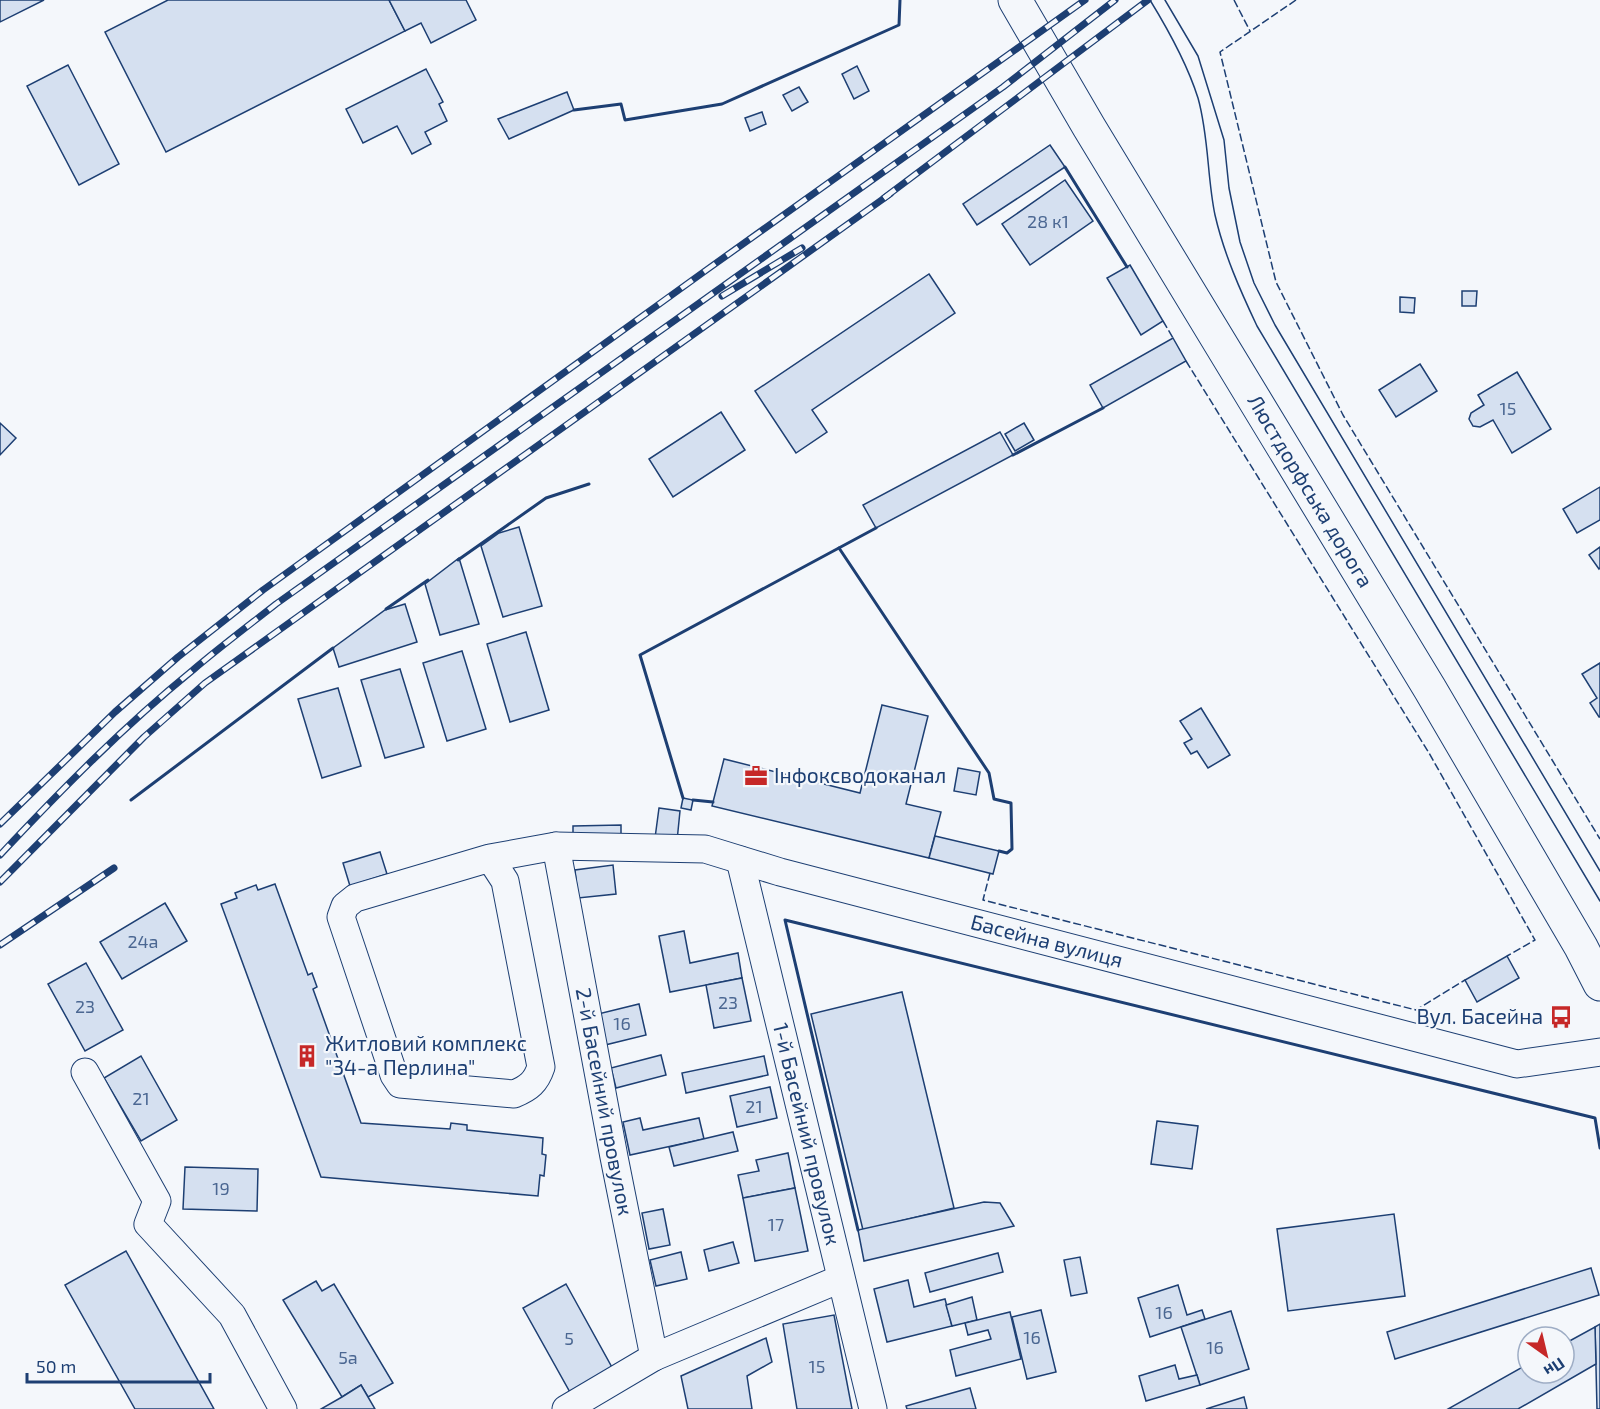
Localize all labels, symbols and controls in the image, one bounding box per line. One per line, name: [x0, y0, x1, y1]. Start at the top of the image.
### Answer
house number: 28 к1: [1027, 210, 1069, 232]
street label: Люстдорфська дорога: [1243, 389, 1379, 591]
house number: 15: [1500, 397, 1516, 419]
place label: Інфоксводоканал: [774, 762, 946, 787]
office icon: Інфоксводоканал: [743, 763, 769, 789]
street label: Басейна вулиця: [968, 908, 1126, 972]
house number: 24а: [127, 930, 159, 952]
street label: 2-й Басейний провулок: [572, 985, 639, 1217]
house number: 23: [718, 991, 738, 1013]
house number: 23: [75, 995, 95, 1017]
place label: Вул. Басейна: [1416, 1003, 1543, 1029]
bus stop icon: Вул. Басейна: [1548, 1004, 1574, 1030]
house number: 16: [613, 1012, 631, 1034]
street label: 1-й Басейний провулок: [769, 1020, 847, 1247]
place label: Житловий комплекс "34-а Перлина": [325, 1030, 527, 1079]
building icon: Житловий комплекс "34-а Перлина": [294, 1043, 320, 1069]
house number: 21: [132, 1087, 150, 1109]
house number: 21: [745, 1095, 763, 1117]
house number: 19: [212, 1177, 230, 1199]
house number: 17: [768, 1213, 784, 1235]
house number: 16: [1155, 1301, 1173, 1323]
north arrow: [1516, 1325, 1576, 1385]
house number: 16: [1023, 1326, 1041, 1348]
house number: 5: [564, 1327, 574, 1349]
house number: 16: [1206, 1336, 1224, 1358]
scale bar: [27, 1346, 210, 1384]
house number: 5а: [338, 1346, 358, 1368]
text: Пн: [1541, 1354, 1569, 1382]
text: 50 m: [36, 1355, 76, 1377]
house number: 15: [809, 1355, 825, 1377]

